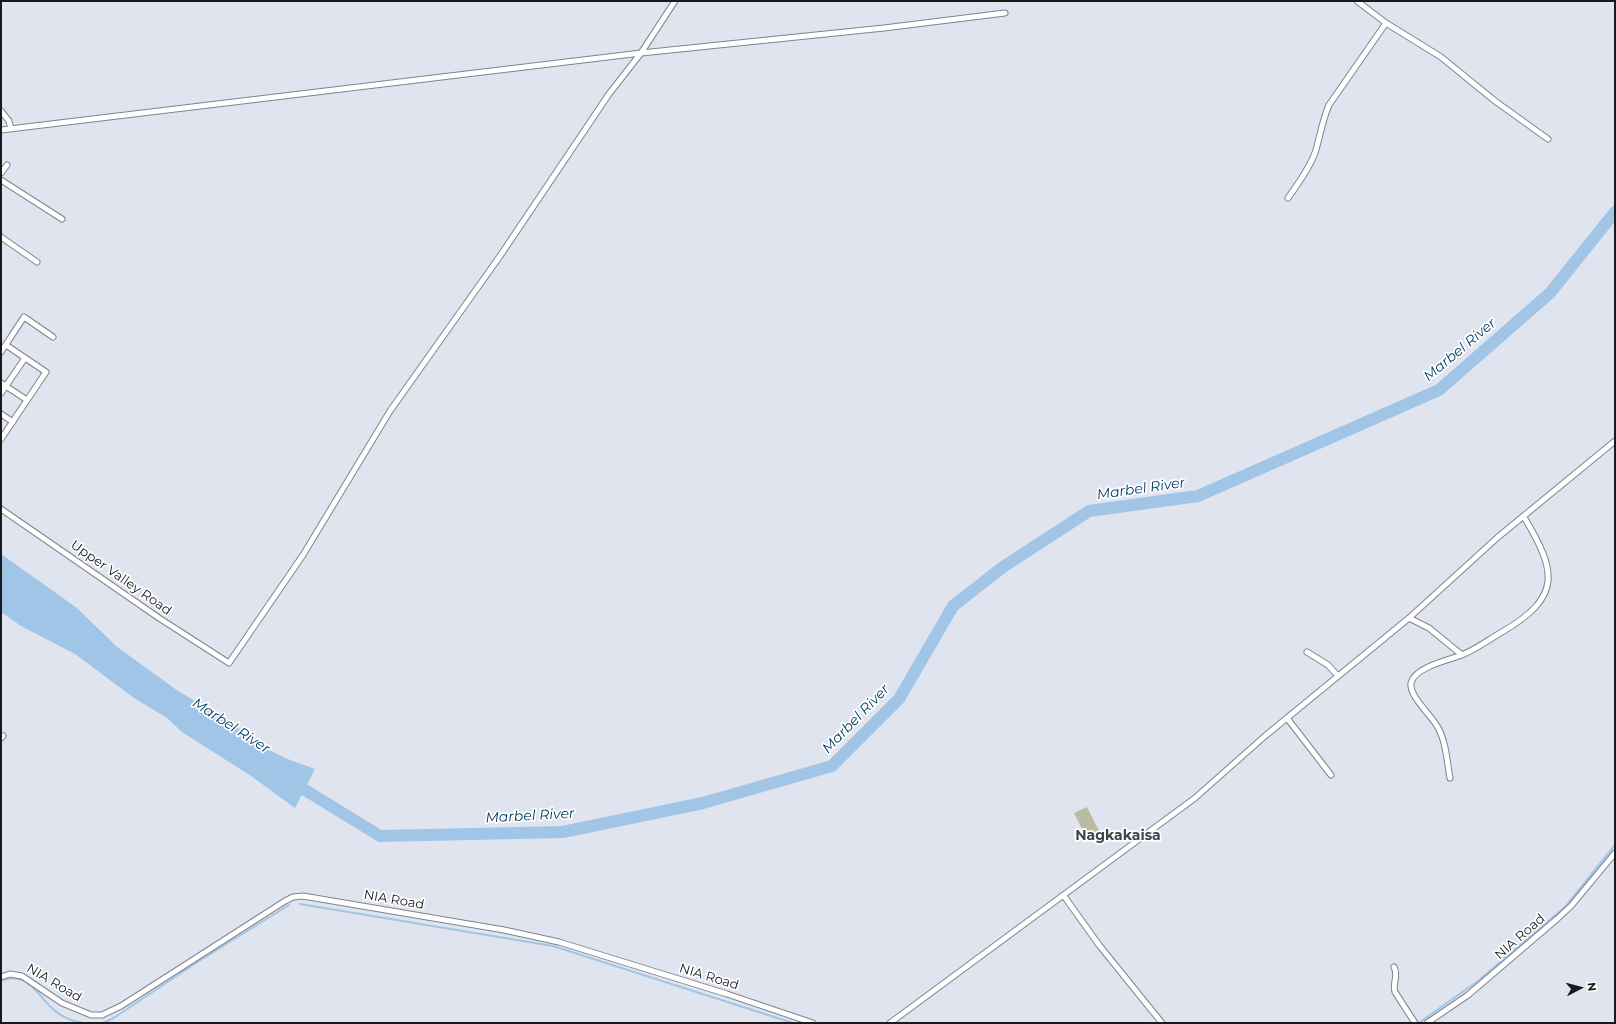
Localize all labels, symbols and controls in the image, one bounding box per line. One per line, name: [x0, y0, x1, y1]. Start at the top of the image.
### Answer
water label: Marbel River: [1420, 315, 1500, 385]
water label: Marbel River: [1096, 474, 1186, 504]
street label: Upper Valley Road: [68, 537, 174, 619]
water label: Marbel River: [819, 681, 893, 757]
water label: Marbel River: [189, 695, 273, 757]
water label: Marbel River: [485, 805, 575, 827]
district label: Nagkakaisa: [1075, 828, 1161, 844]
street label: NIA Road: [363, 887, 425, 913]
street label: NIA Road: [1492, 911, 1548, 963]
street label: NIA Road: [24, 961, 84, 1005]
street label: NIA Road: [677, 961, 741, 993]
north arrow: [1560, 968, 1600, 1008]
text: N: [1585, 982, 1599, 992]

